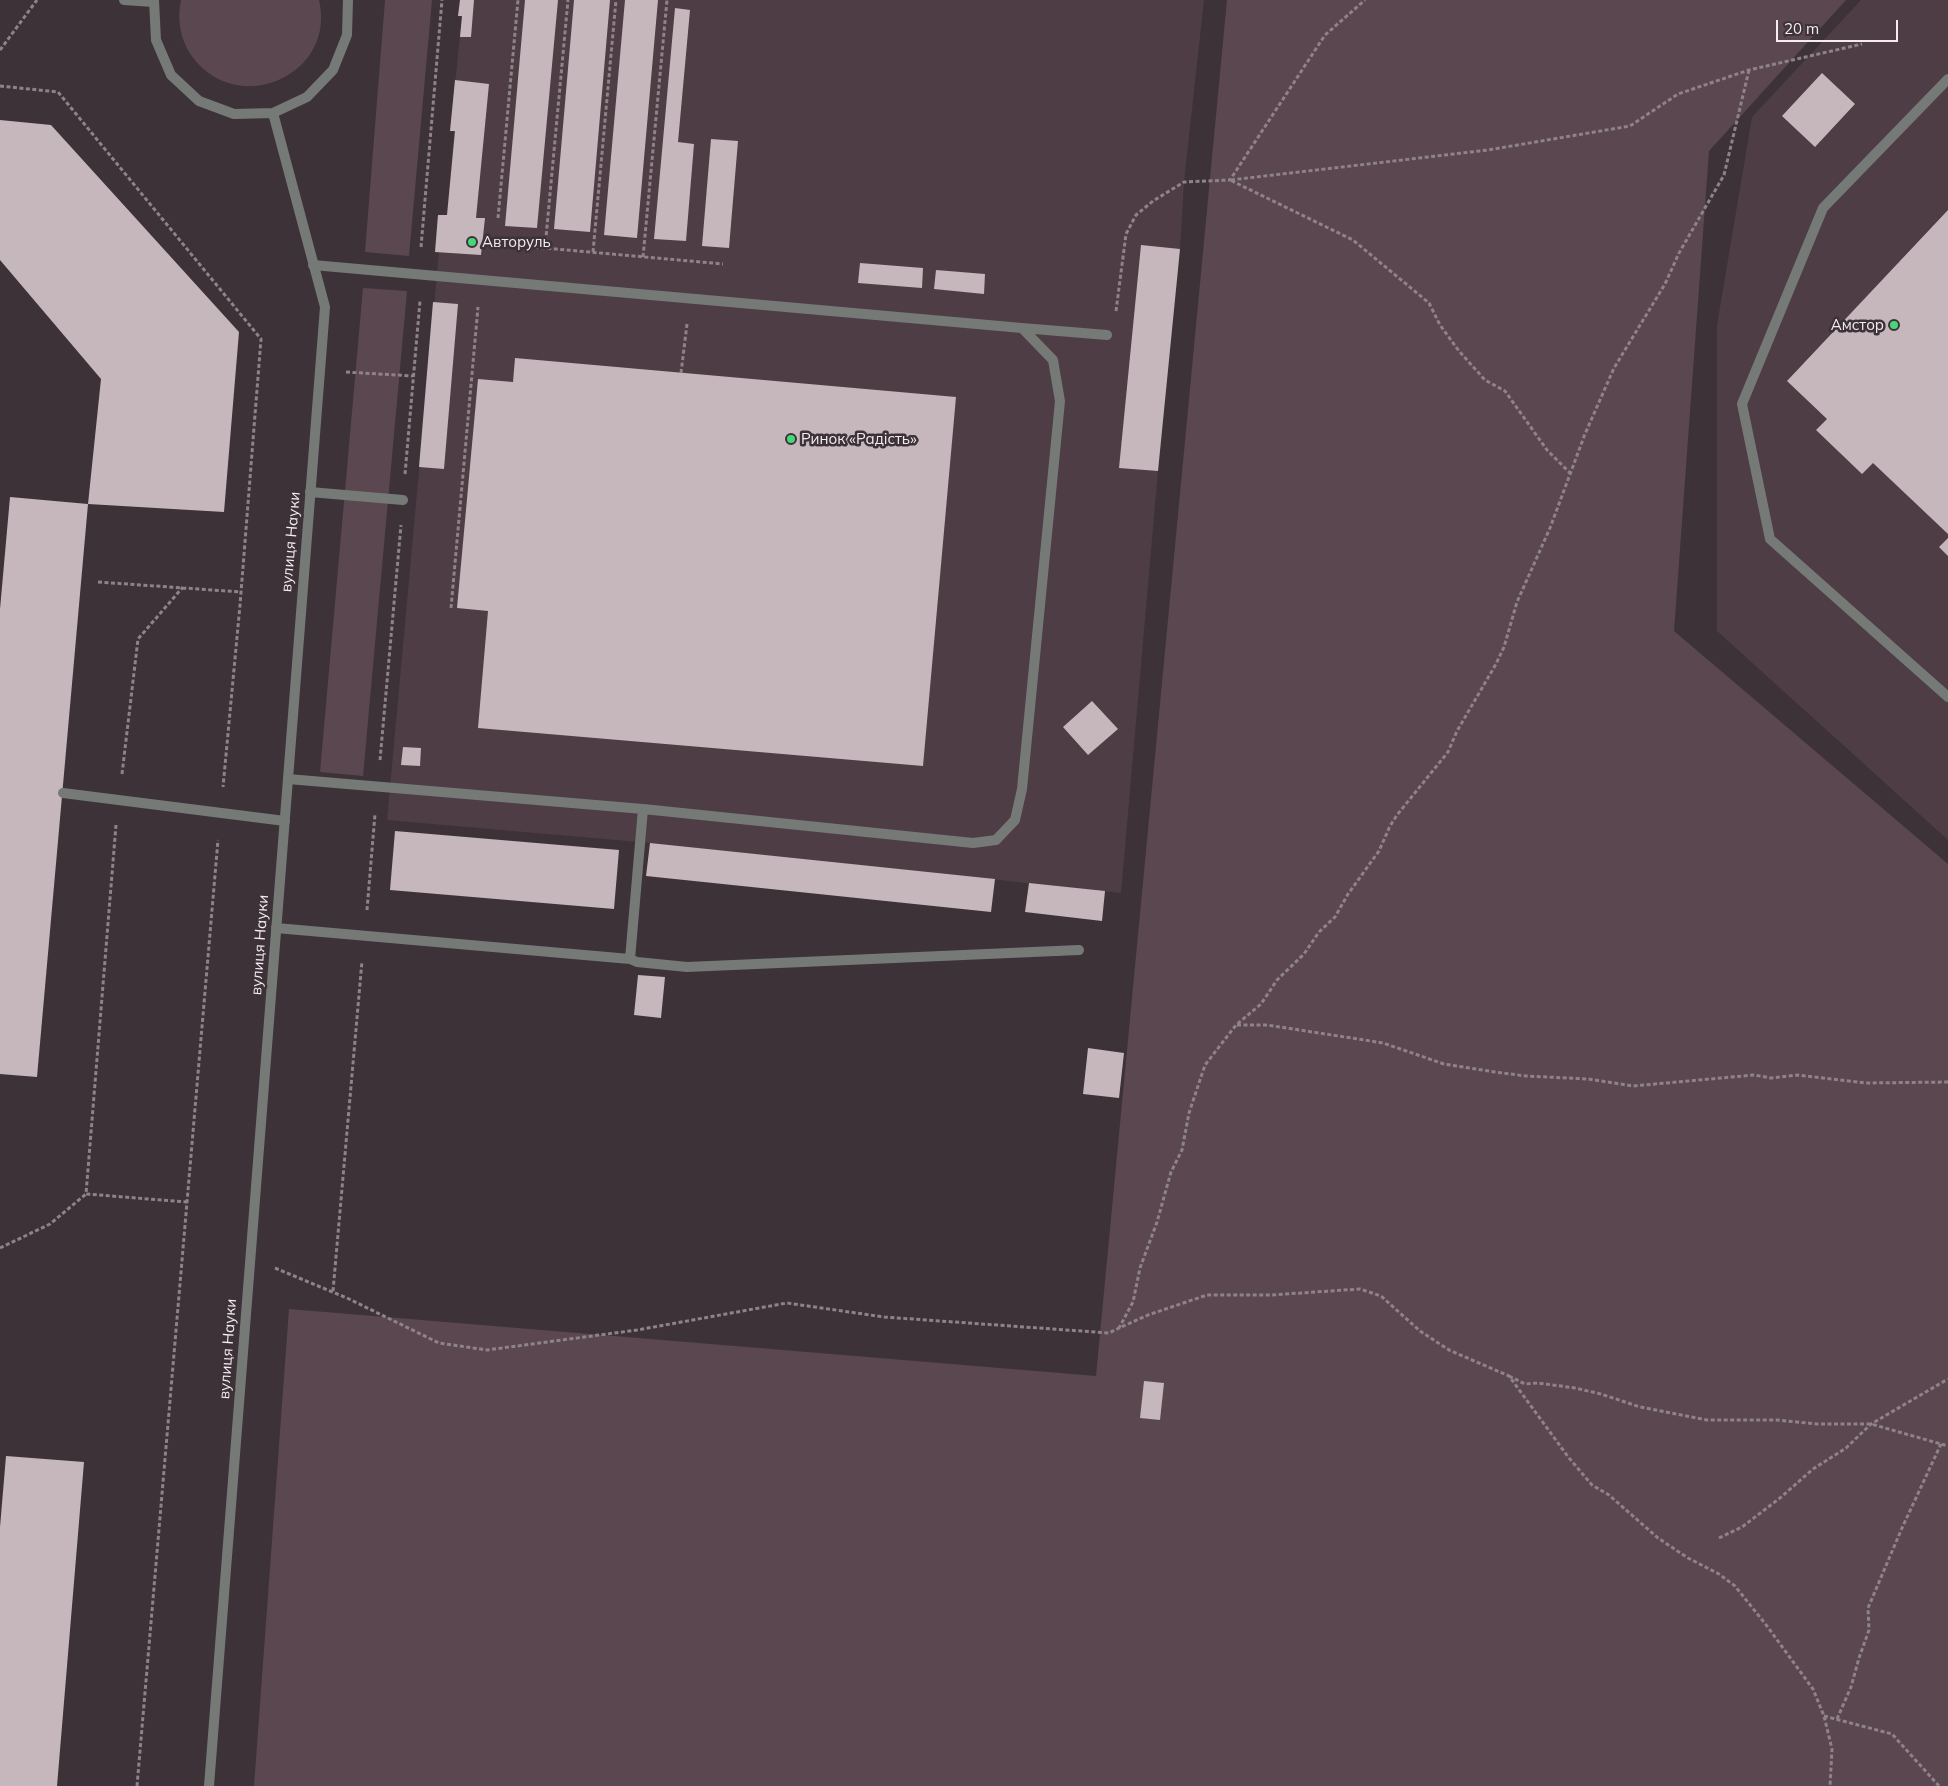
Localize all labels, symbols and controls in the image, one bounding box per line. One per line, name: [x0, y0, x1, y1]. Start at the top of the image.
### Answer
scale bar: [1778, 10, 1900, 42]
text: 20 m: [1784, 19, 1819, 38]
place label: Авторуль: [482, 233, 551, 251]
marker: Авторуль: [466, 236, 478, 248]
place label: Амстор: [1831, 316, 1884, 334]
marker: Амстор: [1888, 319, 1900, 331]
place label: Ринок «Радість»: [801, 430, 917, 448]
marker: Ринок «Радість»: [785, 433, 797, 445]
street label: вулиця Науки: [278, 491, 304, 593]
street label: вулиця Науки: [248, 894, 272, 996]
street label: вулиця Науки: [216, 1298, 240, 1400]

